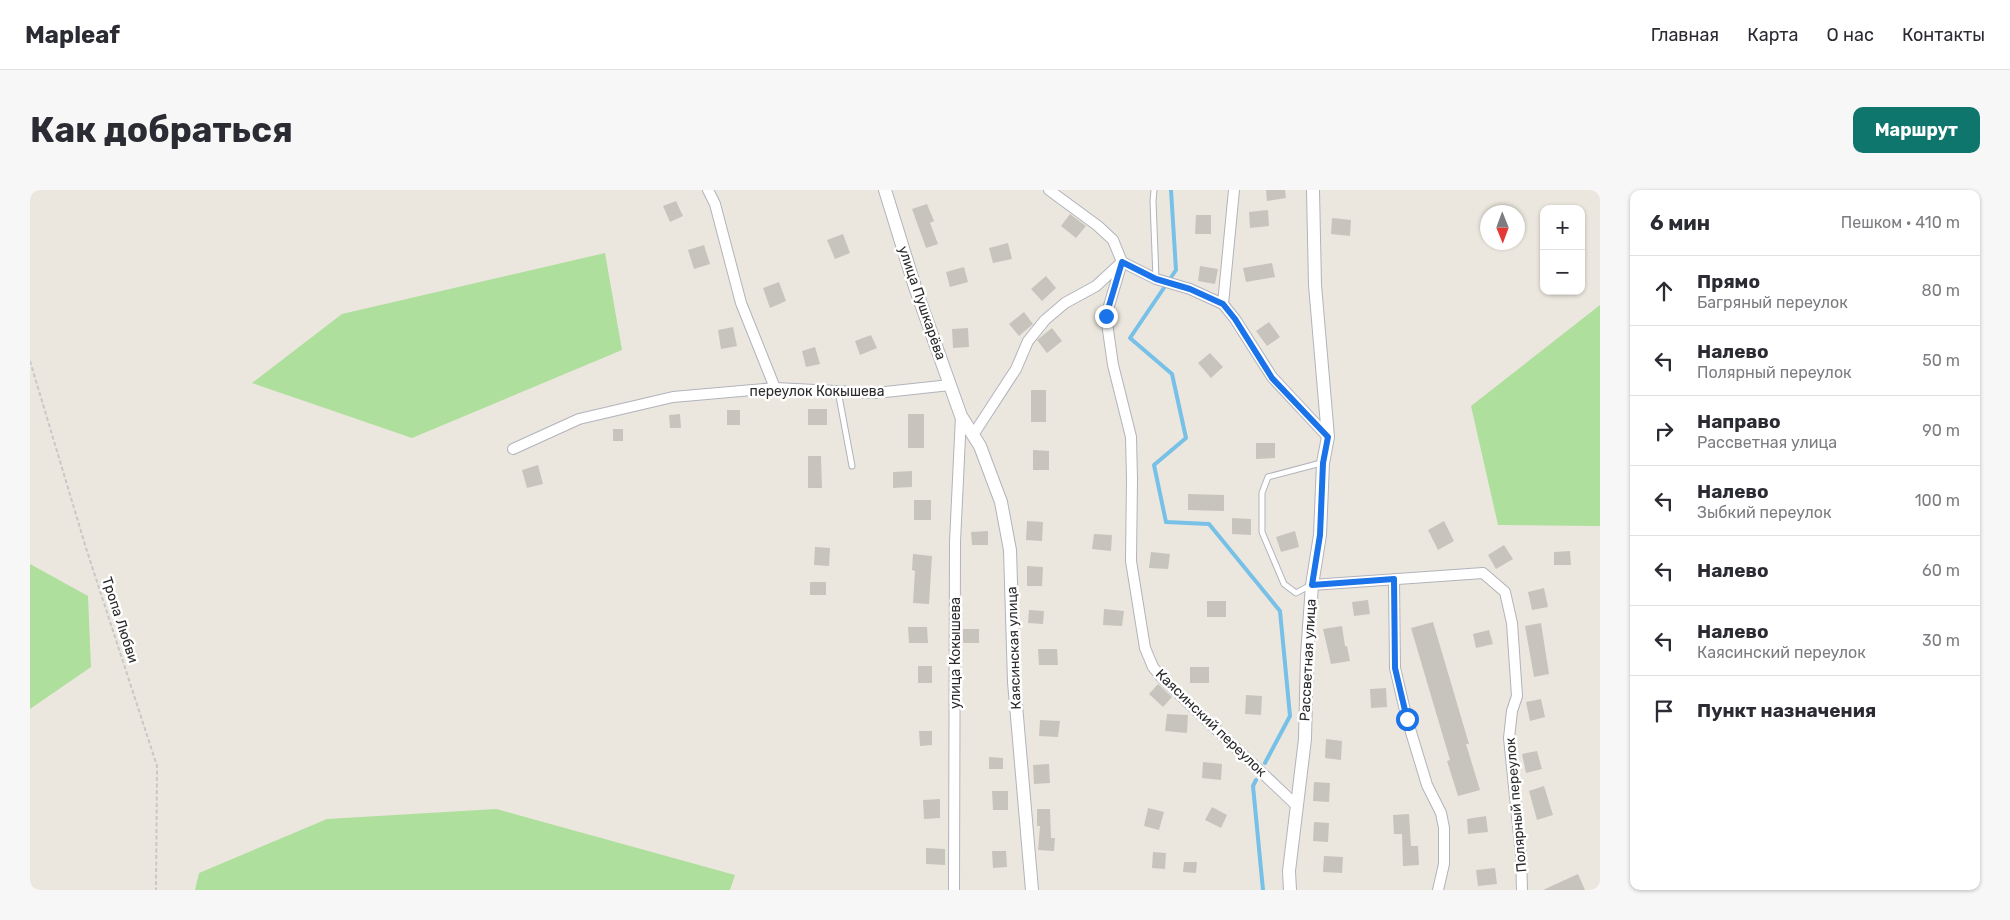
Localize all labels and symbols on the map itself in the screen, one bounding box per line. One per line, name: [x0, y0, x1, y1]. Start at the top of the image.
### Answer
north arrow: [1480, 205, 1525, 250]
street label: улица Пушкарёва: [895, 244, 949, 362]
route end: [1095, 305, 1118, 328]
street label: переулок Кокышева: [750, 383, 884, 400]
street label: Тропа Любви: [98, 575, 142, 665]
street label: Каясинская улица: [1003, 586, 1025, 710]
street label: улица Кокышева: [947, 597, 964, 709]
street label: Рассветная улица: [1296, 598, 1320, 722]
street label: Каясинский переулок: [1152, 666, 1270, 781]
route start: [1396, 708, 1419, 731]
street label: Полярный переулок: [1502, 736, 1530, 873]

